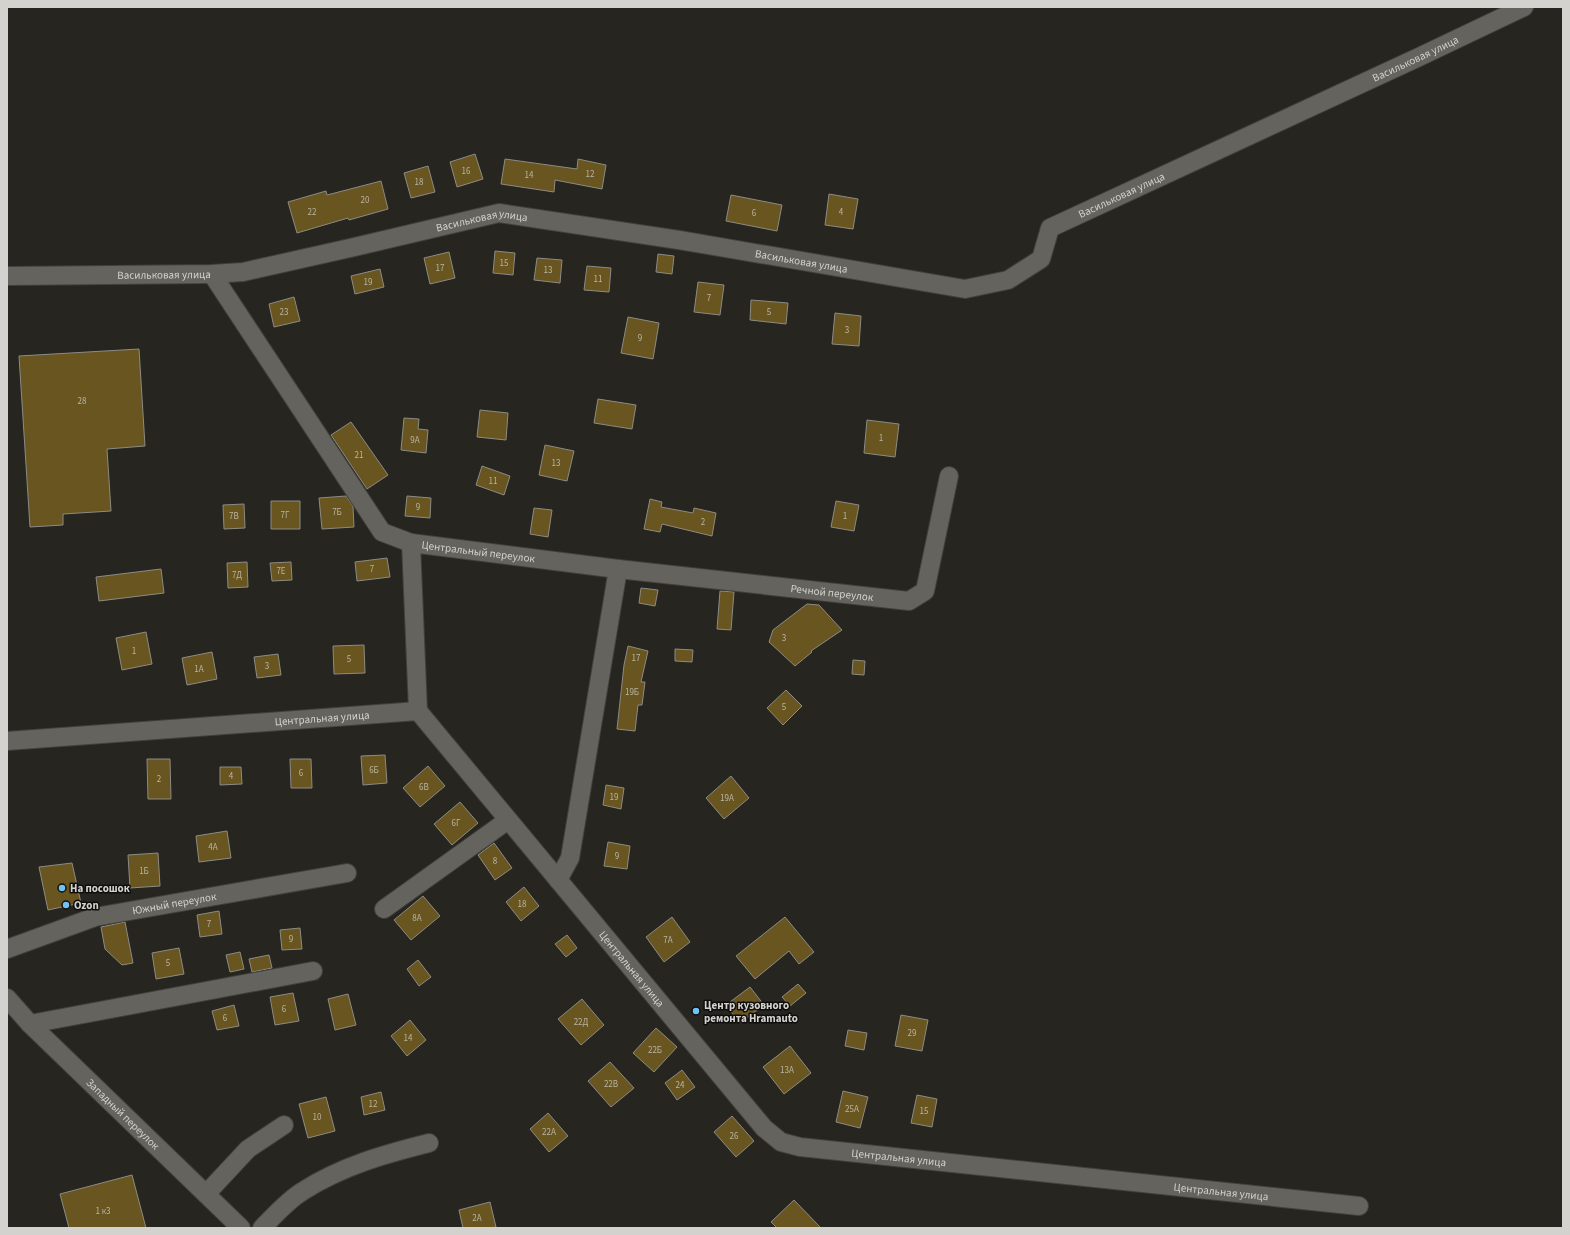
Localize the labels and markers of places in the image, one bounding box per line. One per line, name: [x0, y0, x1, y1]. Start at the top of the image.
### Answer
place label: На посошок: [70, 881, 130, 896]
marker: На посошок: [57, 883, 67, 893]
place label: Ozon: [74, 898, 99, 913]
marker: Ozon: [61, 900, 71, 910]
place label: Центр кузовного ремонта Hramauto: [704, 998, 798, 1026]
marker: Центр кузовного ремонта Hramauto: [691, 1006, 701, 1016]

